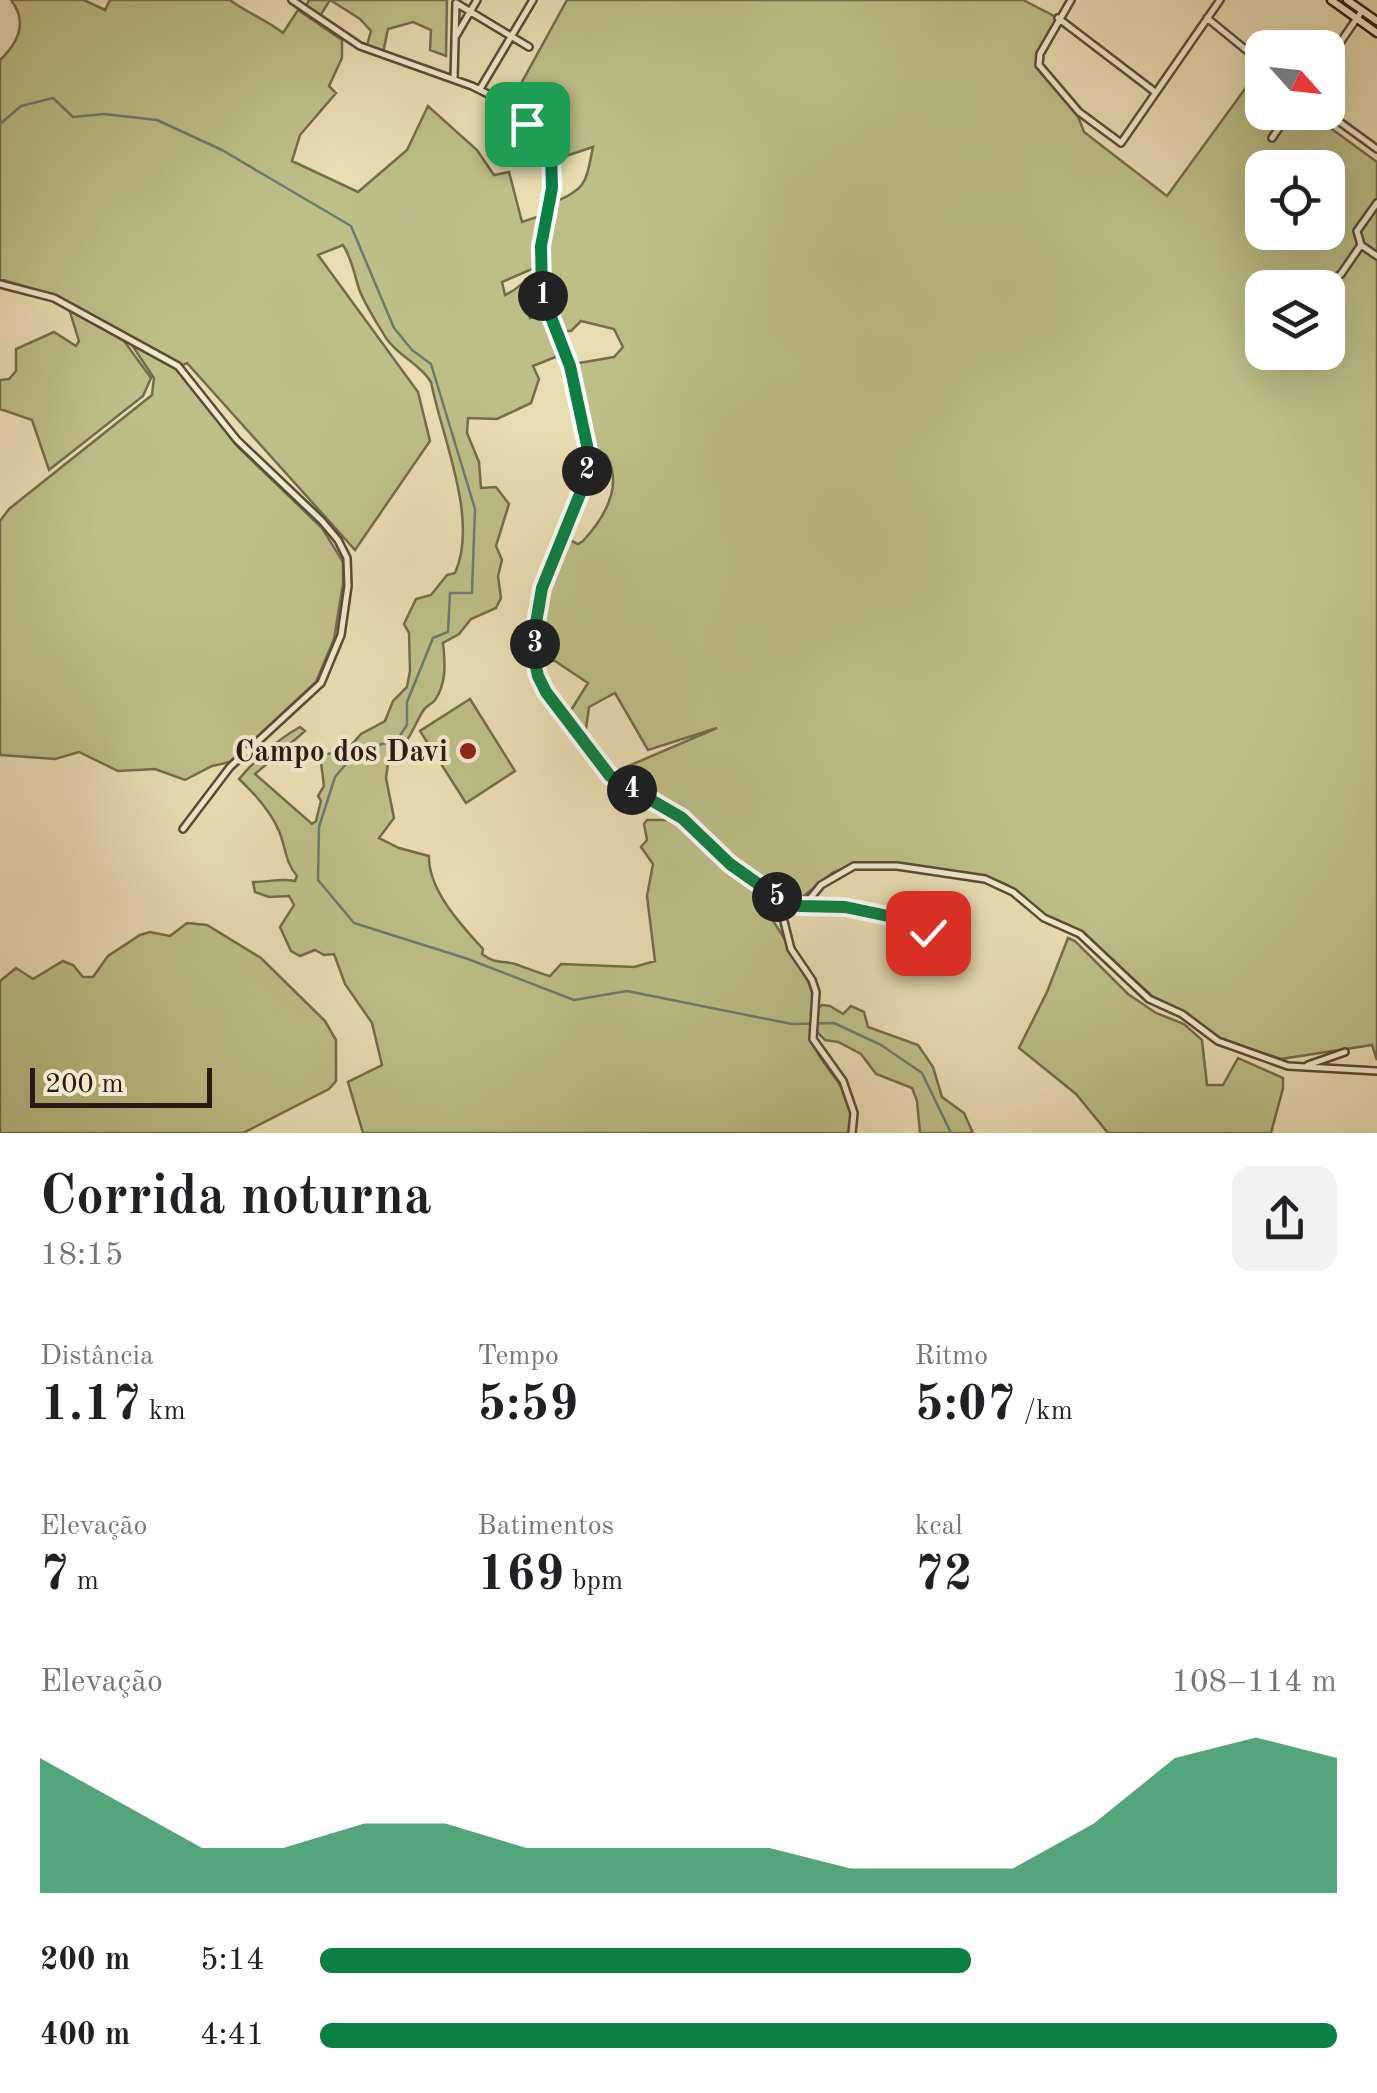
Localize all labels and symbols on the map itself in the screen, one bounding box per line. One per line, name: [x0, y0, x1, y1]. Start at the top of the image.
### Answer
north arrow: [1245, 30, 1345, 130]
pin: [485, 82, 570, 167]
pin: 1: [518, 271, 568, 321]
pin: 2: [562, 446, 612, 496]
pin: 3: [510, 619, 560, 669]
place label: Campo dos Davi: [234, 738, 448, 768]
marker: Campo dos Davi: [457, 740, 479, 762]
pin: 4: [607, 765, 657, 815]
pin: 5: [752, 872, 802, 922]
pin: [886, 891, 971, 976]
scale bar: [30, 1063, 212, 1108]

